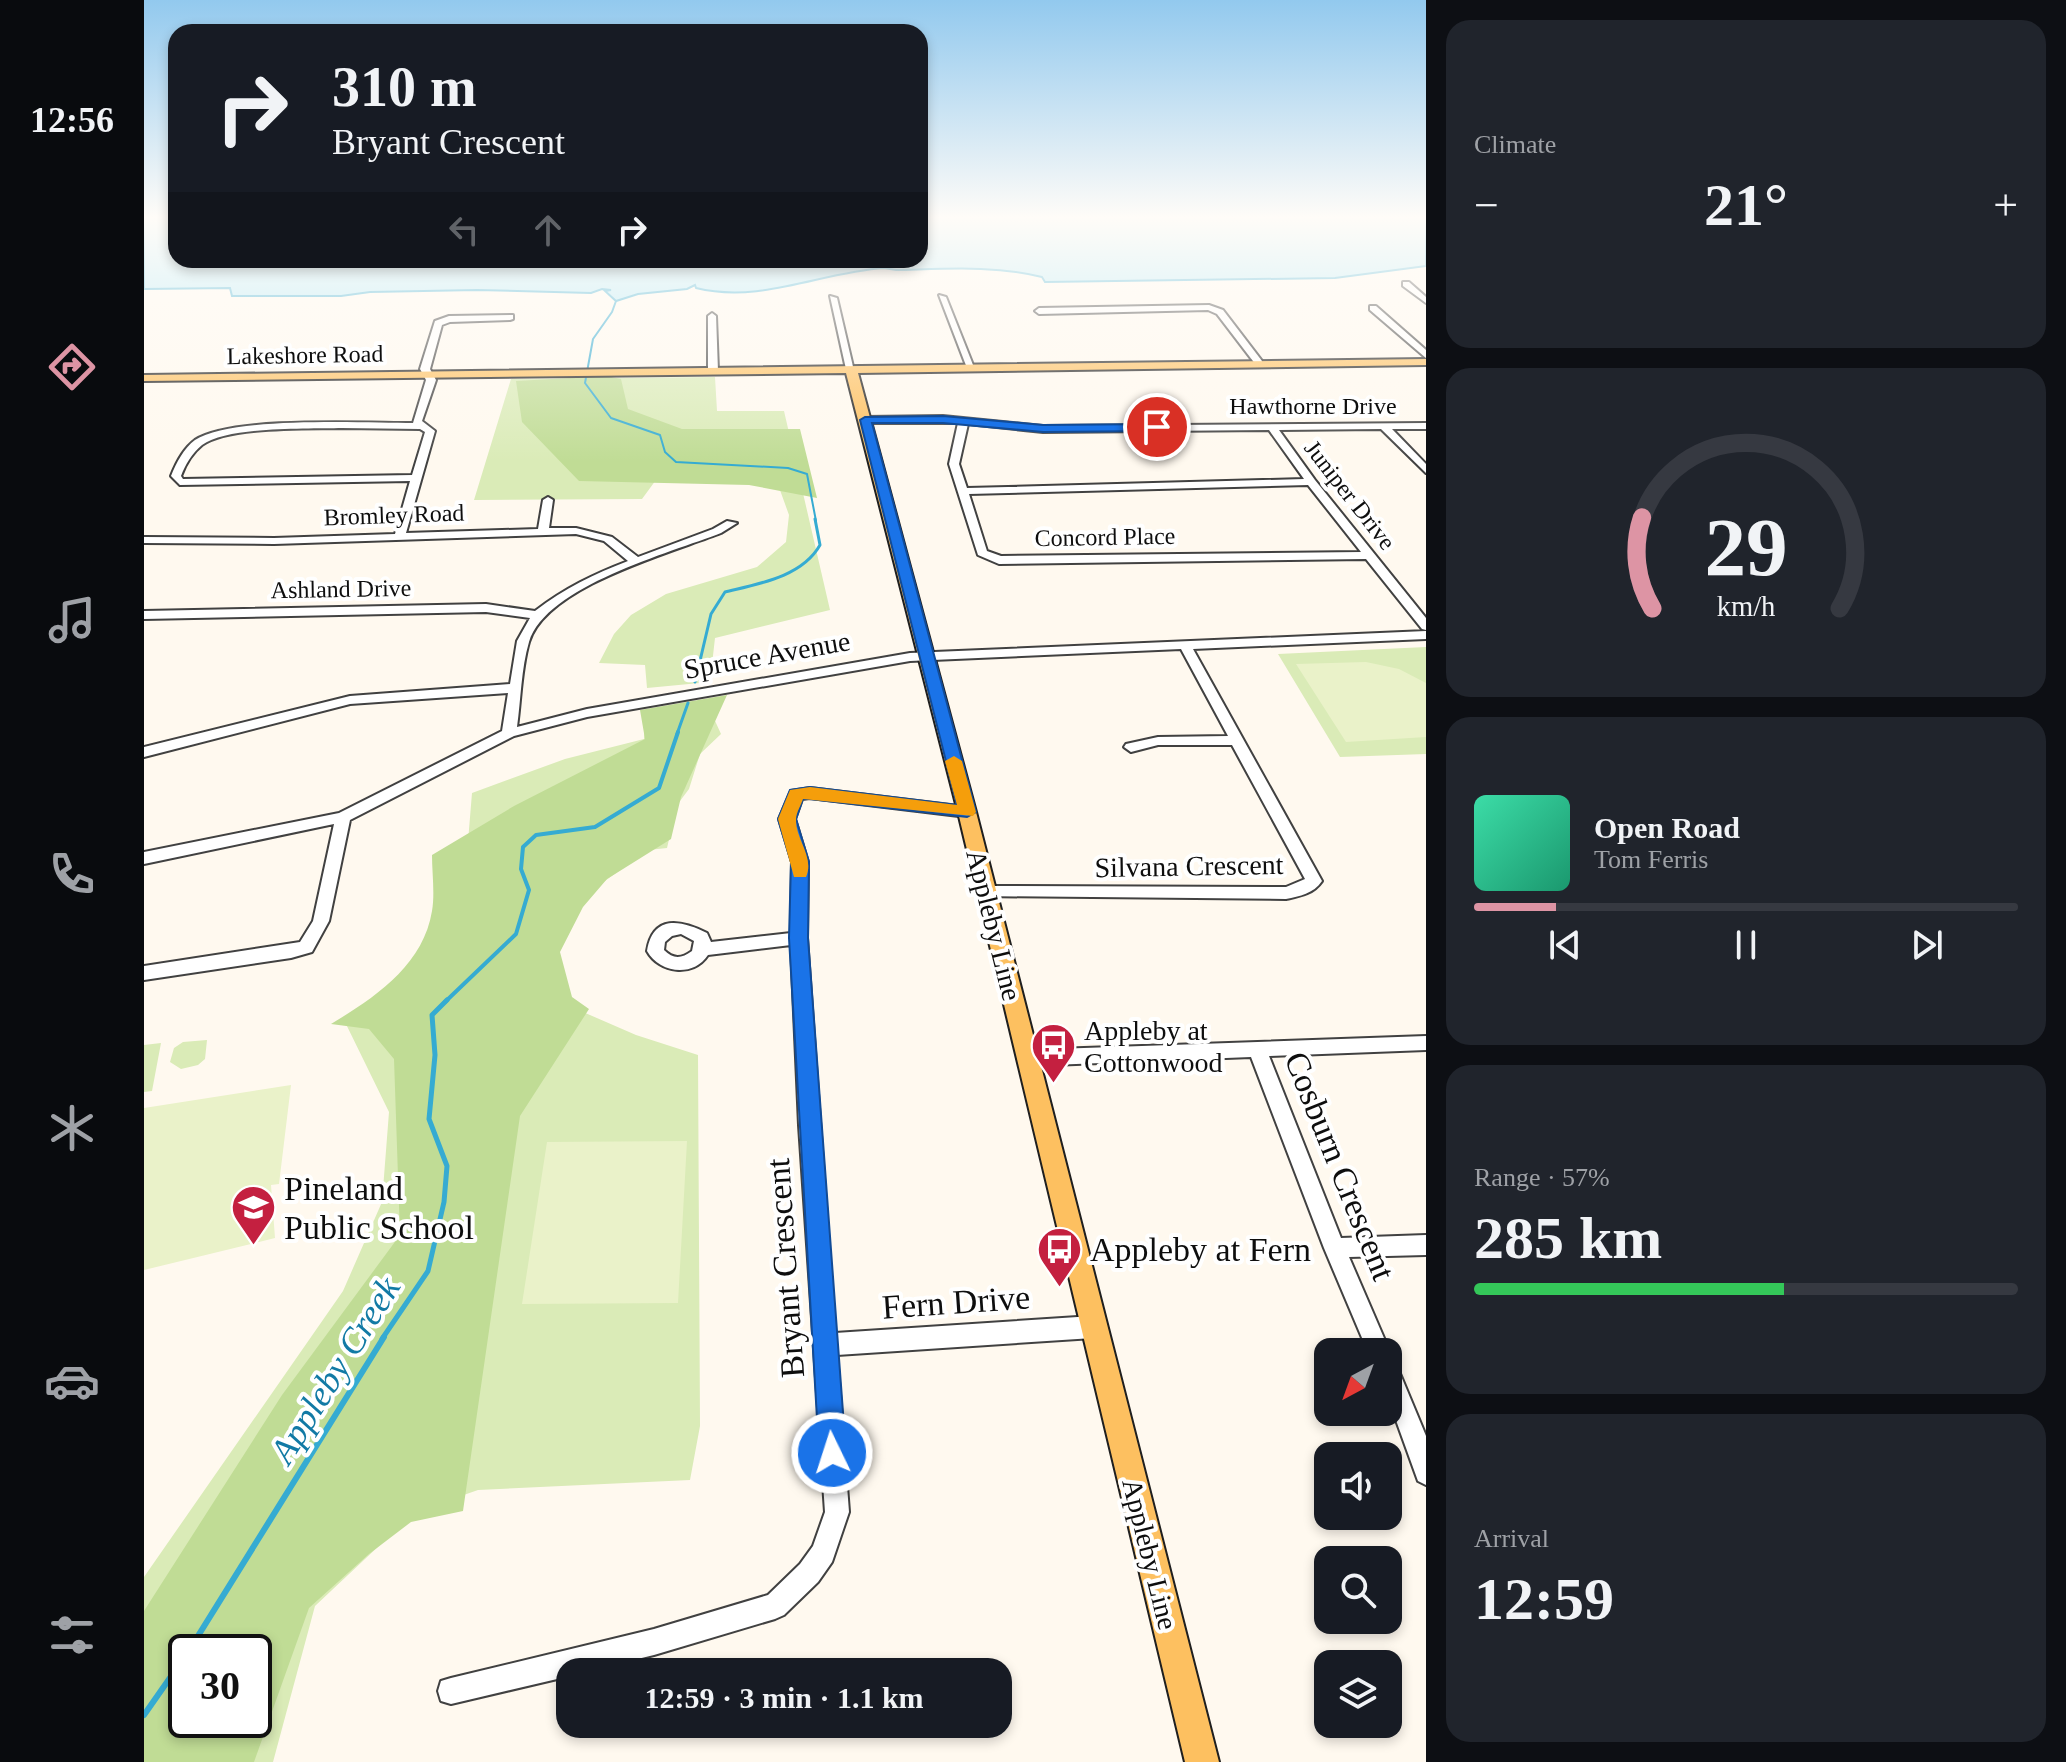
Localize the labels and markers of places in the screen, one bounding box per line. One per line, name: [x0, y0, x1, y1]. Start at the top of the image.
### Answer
pin: [1123, 393, 1191, 461]
place label: Appleby at Cottonwood: [1084, 1015, 1222, 1078]
bus stop icon: Appleby at Cottonwood: [1029, 1022, 1077, 1085]
place label: Pineland Public School: [284, 1170, 474, 1246]
school or university icon: Pineland Public School: [229, 1184, 277, 1247]
bus stop icon: Appleby at Fern: [1035, 1225, 1083, 1288]
place label: Appleby at Fern: [1090, 1231, 1311, 1268]

